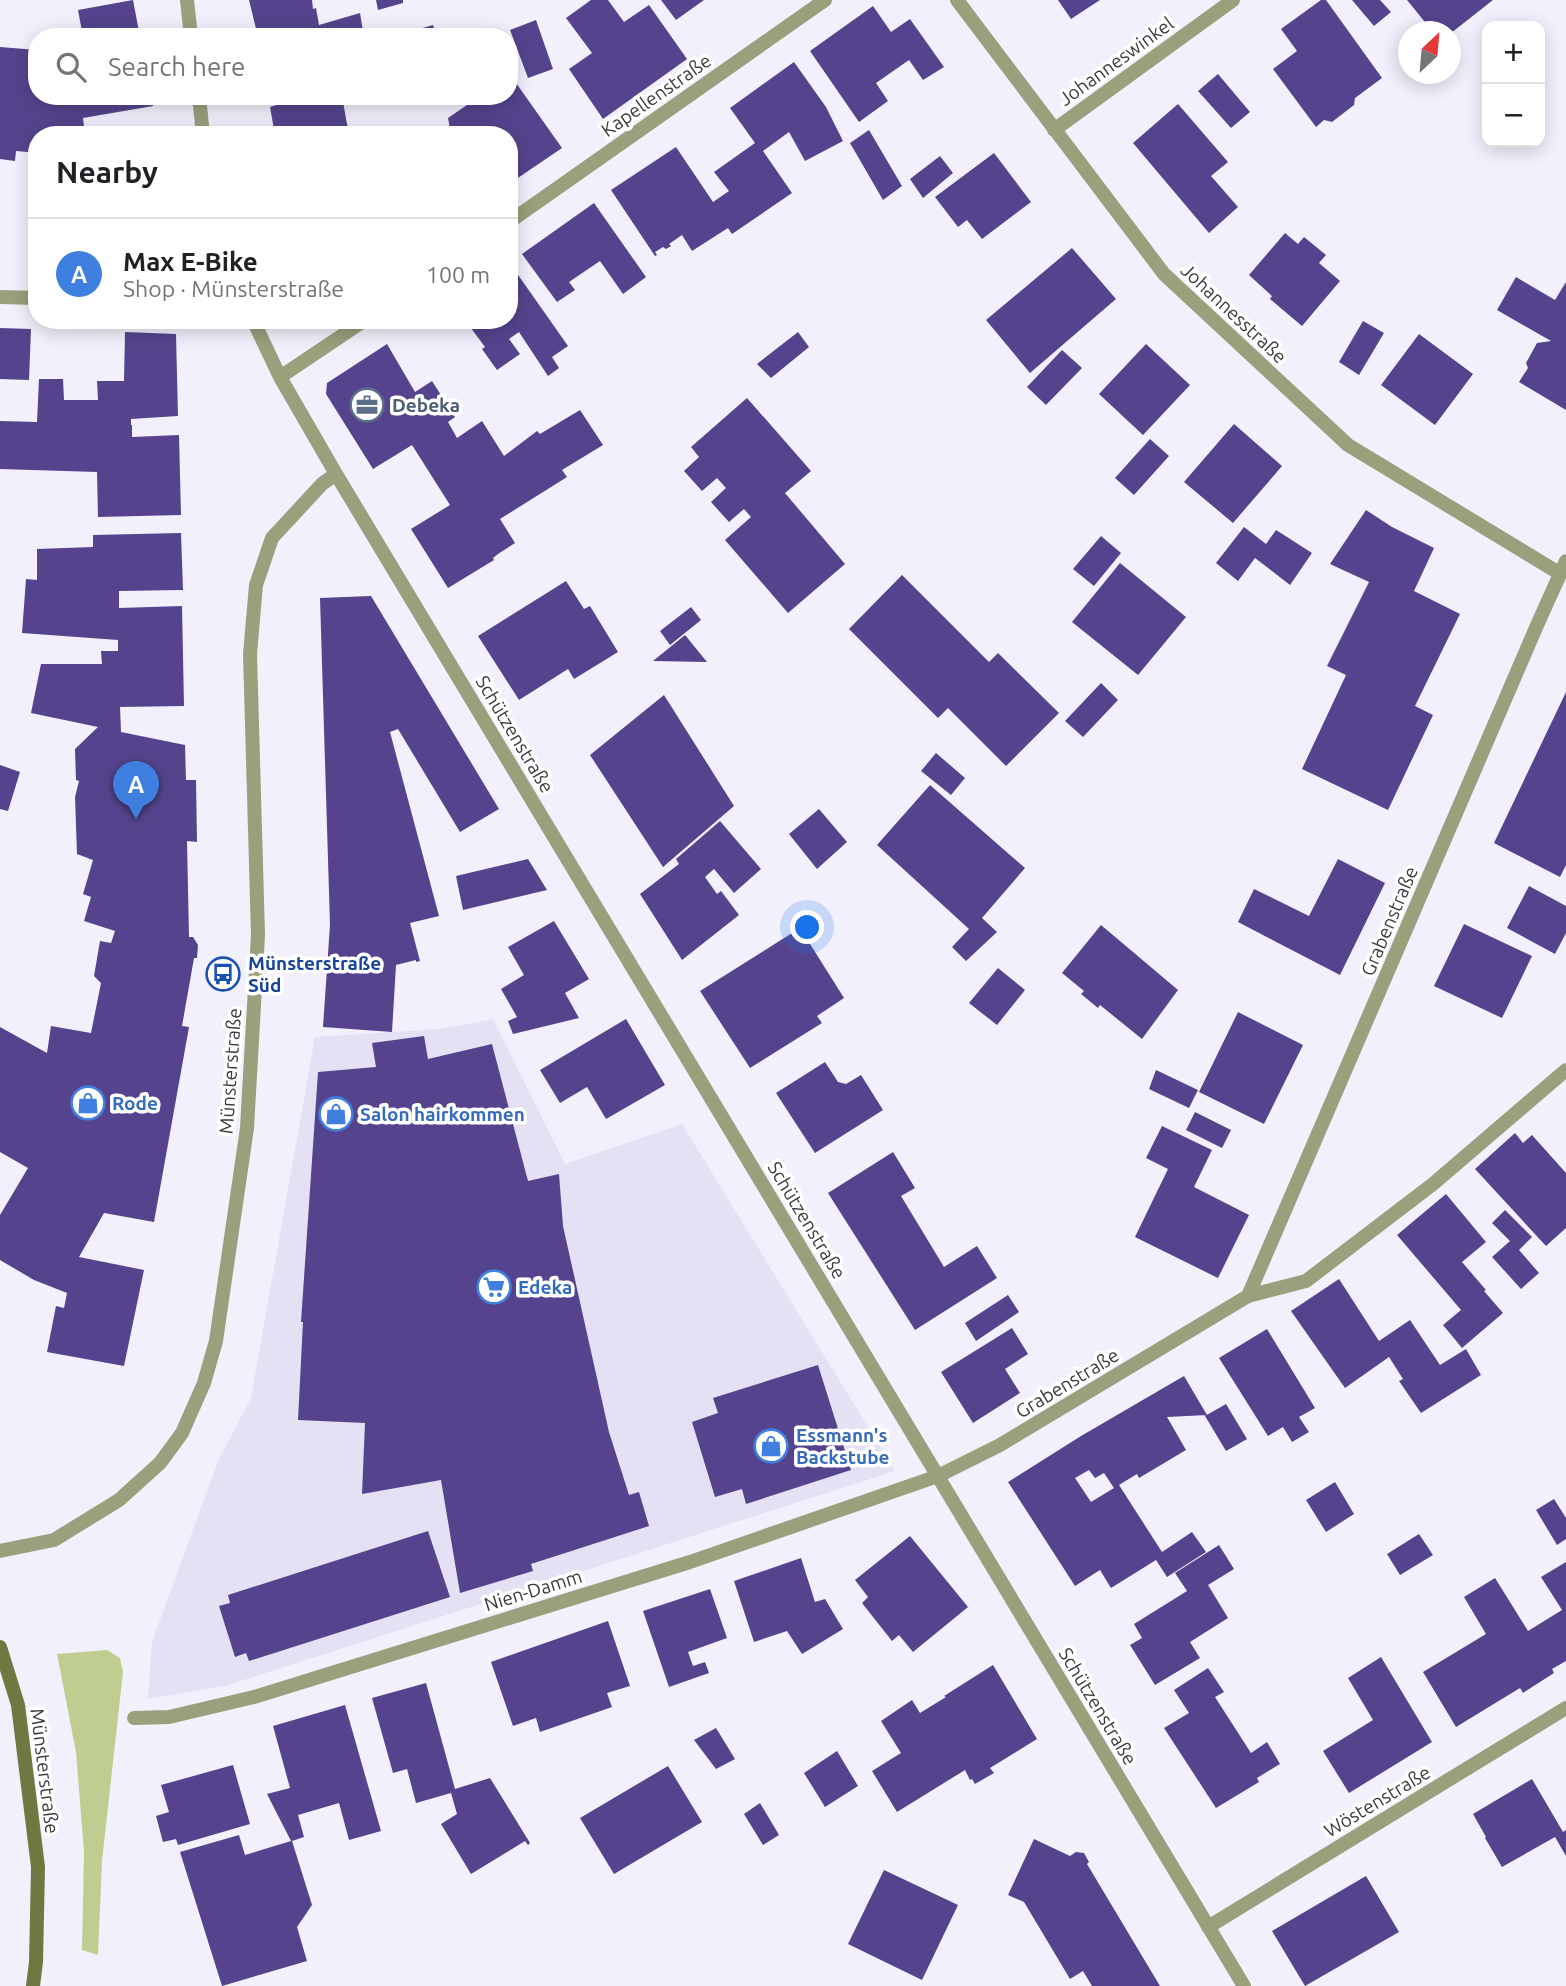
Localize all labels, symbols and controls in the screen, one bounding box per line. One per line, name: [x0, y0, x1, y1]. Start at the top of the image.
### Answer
street label: Johanneswinkel: [1054, 12, 1178, 110]
north arrow: [1398, 21, 1461, 84]
map controls: [1482, 21, 1545, 147]
button: +: [1482, 21, 1545, 84]
search box: [28, 28, 518, 105]
icon: search: [52, 48, 90, 86]
street label: Kapellenstraße: [597, 49, 715, 141]
text: Search here: [108, 52, 245, 81]
button: −: [1482, 84, 1545, 147]
text: Nearby: [56, 155, 158, 189]
text: Max E-Bike: [123, 247, 258, 276]
street label: Johannesstraße: [1177, 259, 1291, 367]
text: A: [71, 262, 87, 287]
text: 100 m: [426, 262, 490, 287]
text: Shop · Münsterstraße: [123, 276, 344, 301]
office icon: Debeka: [348, 386, 386, 424]
place label: Debeka: [392, 394, 460, 416]
street label: Schützenstraße: [471, 672, 559, 796]
pin: A: [113, 761, 159, 819]
street label: Grabenstraße: [1356, 863, 1422, 979]
your location: [790, 910, 824, 944]
place label: Münsterstraße Süd: [248, 952, 381, 996]
bus stop icon: Münsterstraße Süd: [204, 955, 242, 993]
street label: Münsterstraße: [215, 1007, 245, 1135]
shop icon: Rode: [69, 1084, 107, 1122]
place label: Rode: [112, 1092, 158, 1114]
shop icon: Salon hairkommen: [317, 1095, 355, 1133]
place label: Salon hairkommen: [360, 1103, 525, 1125]
street label: Schützenstraße: [763, 1158, 851, 1282]
supermarket icon: Edeka: [475, 1268, 513, 1306]
place label: Edeka: [518, 1276, 572, 1298]
street label: Grabenstraße: [1011, 1344, 1123, 1422]
place label: Essmann's Backstube: [796, 1424, 890, 1468]
shop icon: Essmann's Backstube: [752, 1427, 790, 1465]
street label: Nien-Damm: [481, 1565, 585, 1615]
street label: Schützenstraße: [1054, 1644, 1142, 1768]
street label: Münsterstraße: [26, 1707, 64, 1835]
street label: Wöstenstraße: [1320, 1761, 1434, 1841]

